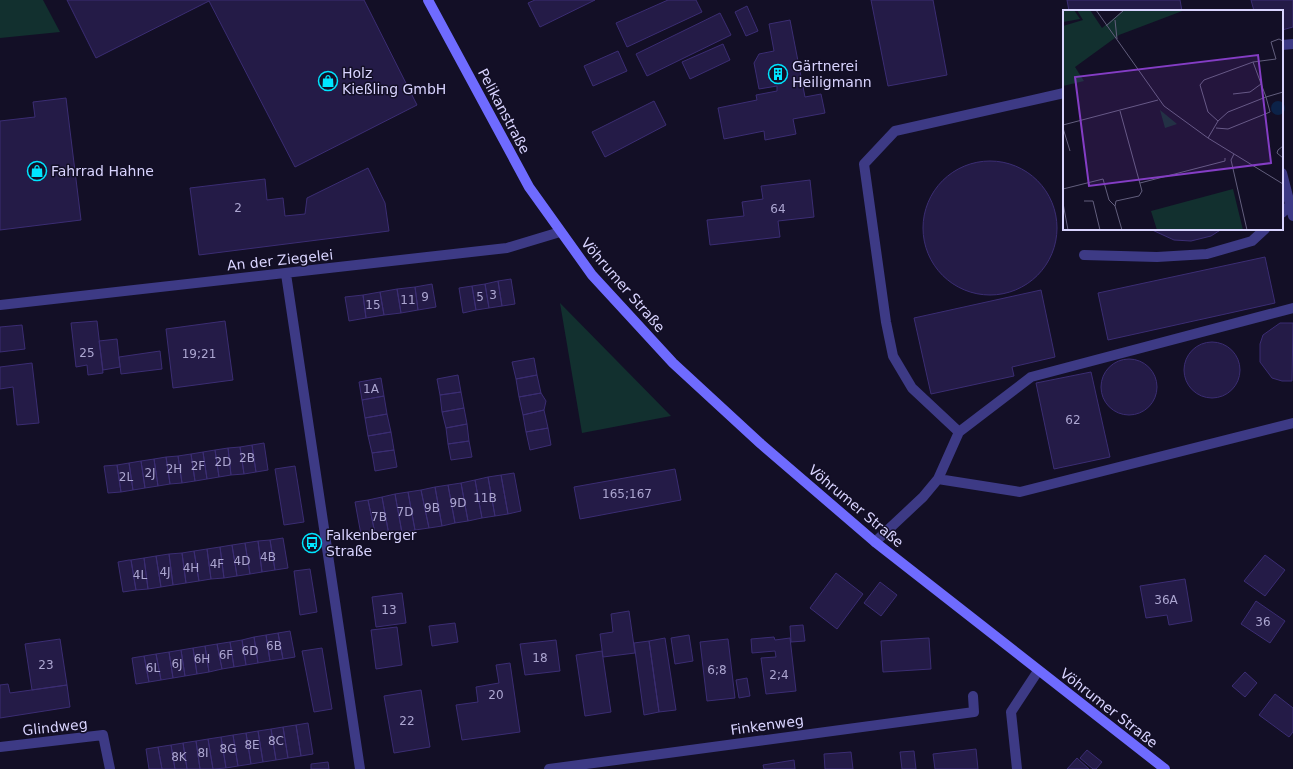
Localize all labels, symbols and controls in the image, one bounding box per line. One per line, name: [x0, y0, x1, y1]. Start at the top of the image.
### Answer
inset map: [1063, 10, 1283, 230]
place label: Gärtnerei Heiligmann: [792, 58, 872, 90]
building icon: Gärtnerei Heiligmann: [767, 63, 789, 85]
place label: Holz Kießling GmbH: [342, 65, 446, 97]
street label: Pelikanstraße: [475, 66, 533, 156]
shop icon: Holz Kießling GmbH: [317, 70, 339, 92]
shop icon: Fahrrad Hahne: [26, 160, 48, 182]
place label: Fahrrad Hahne: [51, 163, 154, 179]
house number: 2: [234, 201, 242, 215]
house number: 64: [770, 202, 786, 216]
street label: Vöhrumer Straße: [578, 235, 668, 335]
street label: An der Ziegelei: [226, 246, 334, 274]
house number: 3: [489, 288, 497, 302]
house number: 9: [421, 290, 429, 304]
house number: 5: [476, 290, 484, 304]
house number: 11: [400, 293, 416, 307]
house number: 15: [365, 298, 381, 312]
house number: 25: [79, 346, 95, 360]
house number: 19;21: [182, 347, 216, 361]
house number: 1A: [363, 382, 380, 396]
house number: 62: [1065, 413, 1081, 427]
house number: 2B: [239, 451, 255, 465]
house number: 2D: [215, 455, 231, 469]
house number: 2F: [191, 459, 205, 473]
house number: 2H: [166, 462, 182, 476]
street label: Vöhrumer Straße: [805, 462, 907, 550]
house number: 2J: [144, 466, 156, 480]
house number: 2L: [119, 470, 133, 484]
house number: 165;167: [602, 487, 652, 501]
house number: 11B: [473, 491, 497, 505]
house number: 9D: [450, 496, 466, 510]
house number: 9B: [424, 501, 440, 515]
house number: 7D: [397, 505, 413, 519]
house number: 7B: [371, 510, 387, 524]
place label: Falkenberger Straße: [326, 527, 417, 559]
bus stop icon: Falkenberger Straße: [301, 532, 323, 554]
house number: 4B: [260, 550, 276, 564]
house number: 4D: [234, 554, 250, 568]
house number: 4F: [210, 557, 224, 571]
house number: 4H: [183, 561, 199, 575]
house number: 4J: [159, 565, 171, 579]
house number: 4L: [133, 568, 147, 582]
house number: 36A: [1154, 593, 1179, 607]
house number: 13: [381, 603, 397, 617]
house number: 36: [1255, 615, 1271, 629]
house number: 6B: [266, 639, 282, 653]
house number: 6D: [242, 644, 258, 658]
house number: 6F: [219, 648, 233, 662]
house number: 18: [532, 651, 548, 665]
house number: 6H: [194, 652, 210, 666]
house number: 6J: [171, 657, 183, 671]
house number: 23: [38, 658, 54, 672]
house number: 6L: [146, 661, 160, 675]
house number: 6;8: [707, 663, 727, 677]
street label: Vöhrumer Straße: [1057, 665, 1161, 751]
house number: 2;4: [769, 668, 789, 682]
house number: 20: [488, 688, 504, 702]
street label: Finkenweg: [729, 712, 805, 738]
house number: 22: [399, 714, 415, 728]
street label: Glindweg: [22, 716, 88, 738]
house number: 8C: [268, 734, 284, 748]
house number: 8E: [244, 738, 260, 752]
house number: 8G: [220, 742, 236, 756]
house number: 8I: [197, 746, 209, 760]
house number: 8K: [171, 750, 188, 764]

